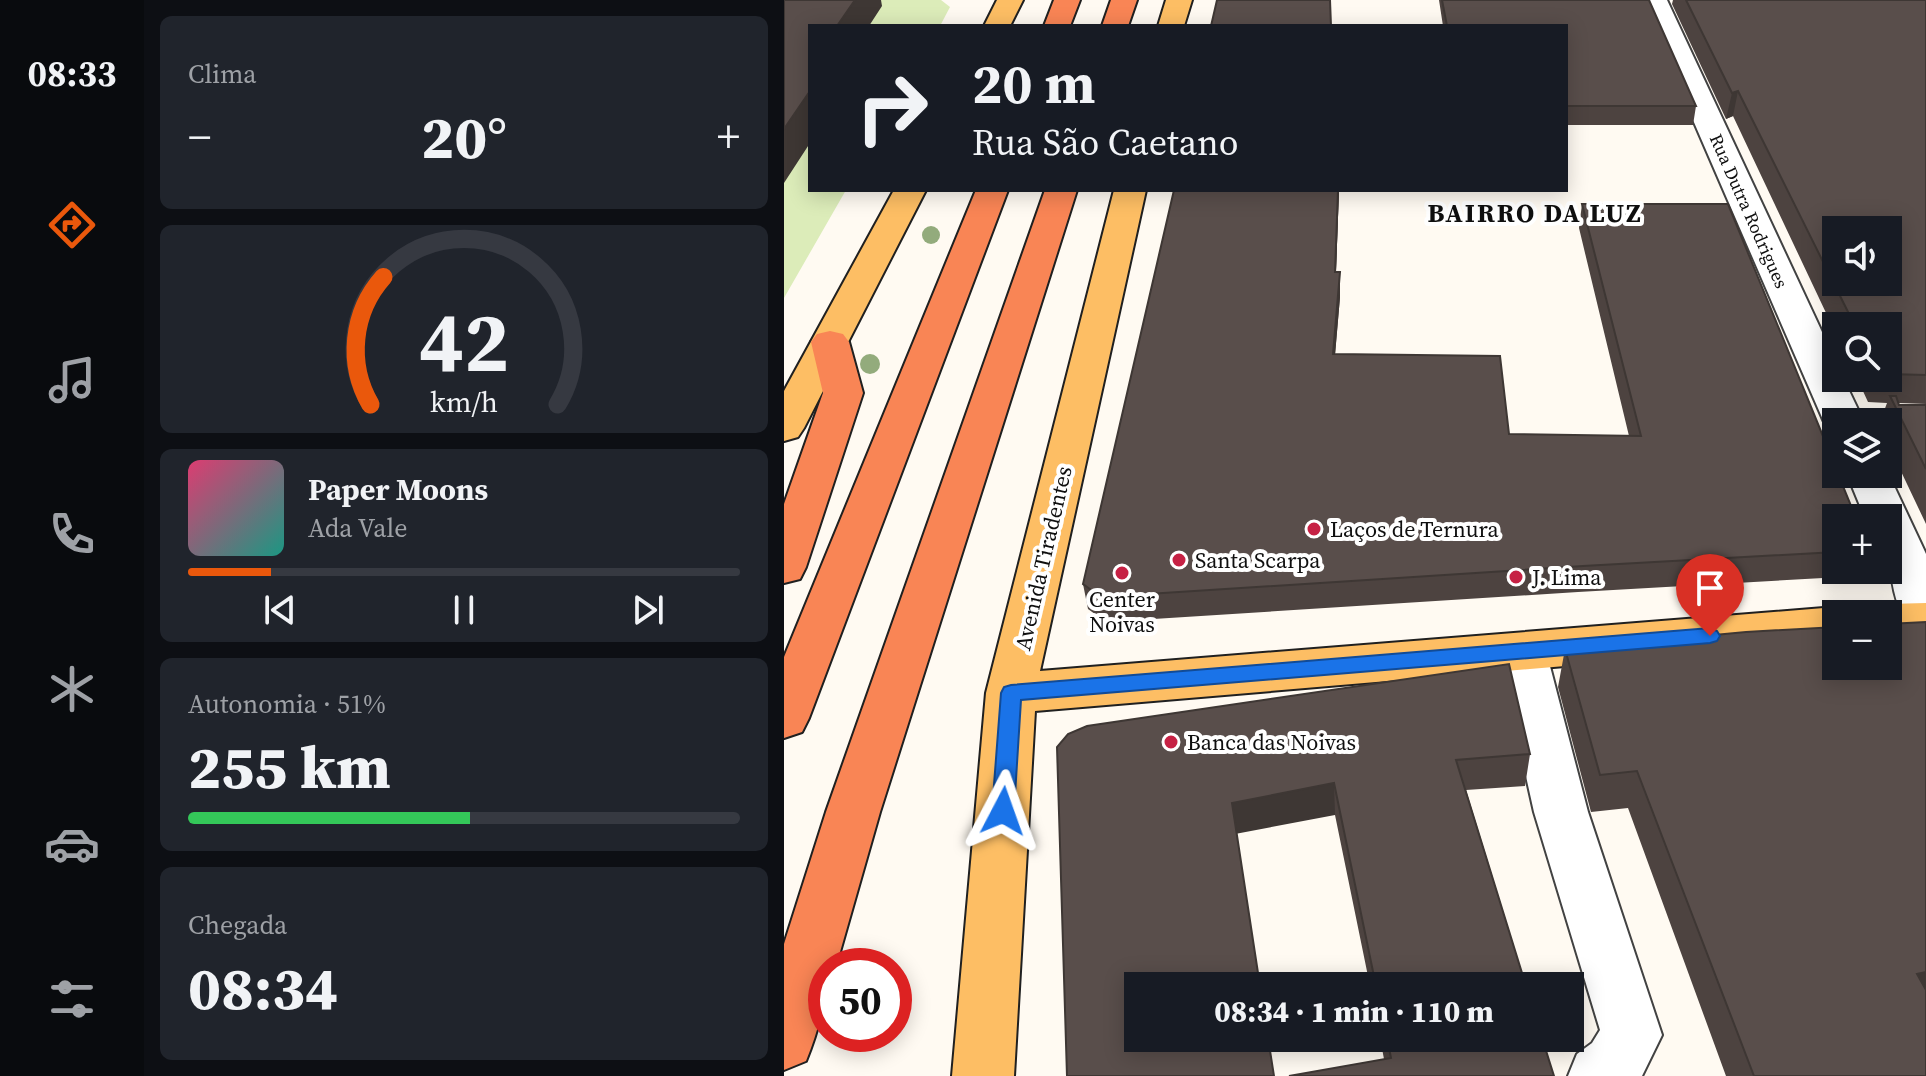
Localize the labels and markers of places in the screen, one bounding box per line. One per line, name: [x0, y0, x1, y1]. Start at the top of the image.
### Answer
place label: Laços de Ternura: [1330, 514, 1500, 544]
marker: Laços de Ternura: [1305, 520, 1323, 538]
place label: Santa Scarpa: [1195, 545, 1321, 575]
marker: Santa Scarpa: [1170, 551, 1188, 569]
pin: [1676, 554, 1744, 636]
place label: J. Lima: [1531, 562, 1602, 592]
marker: Center Noivas: [1113, 564, 1131, 582]
marker: J. Lima: [1507, 568, 1525, 586]
place label: Center Noivas: [1089, 584, 1156, 639]
place label: Banca das Noivas: [1187, 727, 1356, 757]
marker: Banca das Noivas: [1162, 733, 1180, 751]

